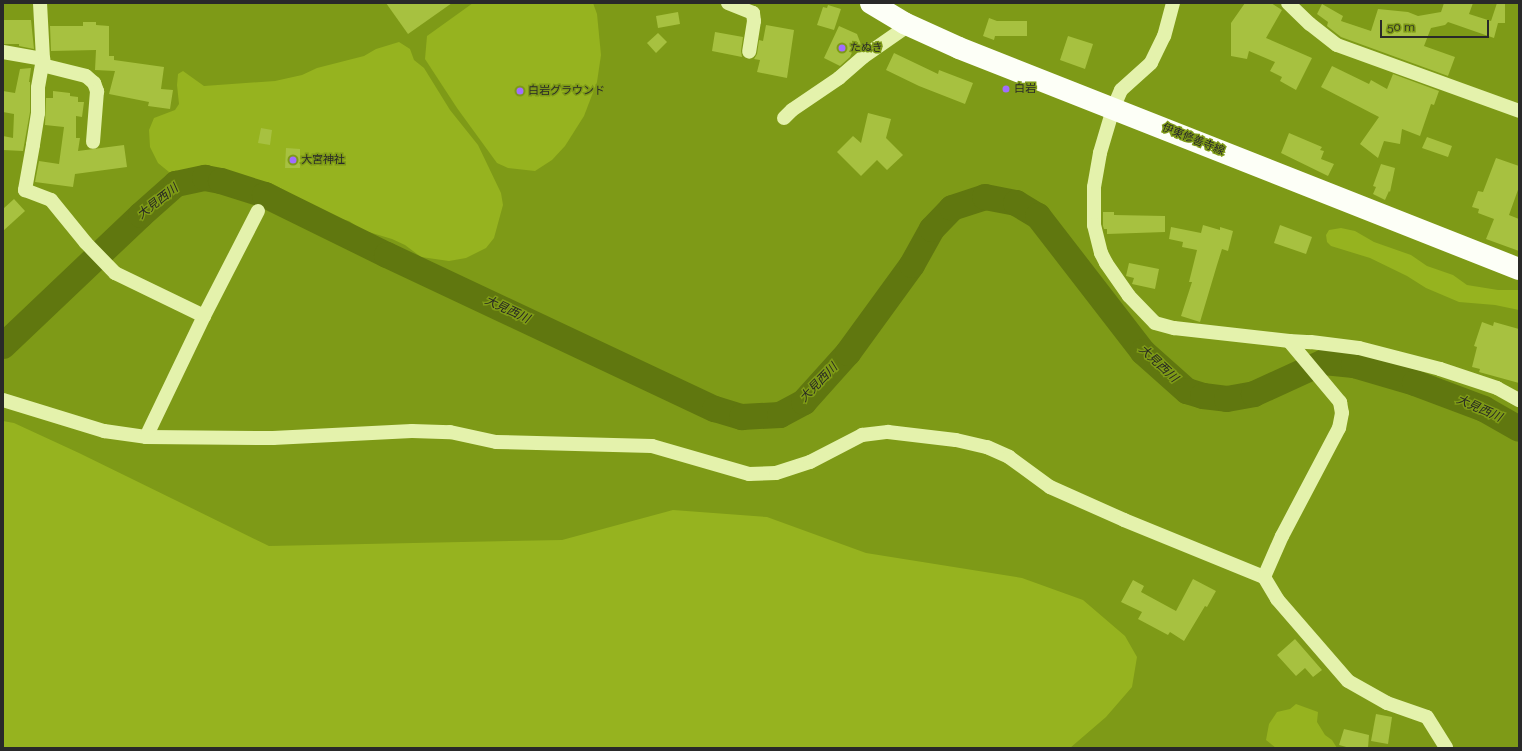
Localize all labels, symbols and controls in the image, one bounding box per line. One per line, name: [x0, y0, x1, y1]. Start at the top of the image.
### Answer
scale bar: [1382, 12, 1491, 38]
text: 50 m: [1387, 20, 1415, 34]
place label: たぬき: [850, 41, 883, 55]
marker: たぬき: [837, 43, 847, 53]
place label: 白岩: [1014, 82, 1036, 96]
place label: 白岩グラウンド: [528, 84, 605, 98]
marker: 白岩: [1001, 84, 1011, 94]
marker: 白岩グラウンド: [515, 86, 525, 96]
street label: 伊東修善寺線: [1160, 122, 1226, 158]
place label: 大宮神社: [301, 153, 345, 167]
marker: 大宮神社: [288, 155, 298, 165]
water label: 大見西川: [135, 182, 181, 222]
water label: 大見西川: [482, 293, 532, 327]
water label: 大見西川: [1136, 342, 1180, 386]
water label: 大見西川: [797, 361, 841, 405]
water label: 大見西川: [1454, 393, 1504, 425]

